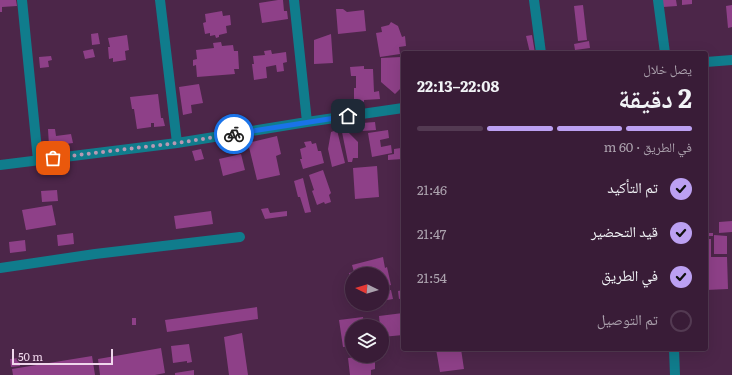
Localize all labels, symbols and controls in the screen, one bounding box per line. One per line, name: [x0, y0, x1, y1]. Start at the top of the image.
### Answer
text: يصل خلال: [643, 59, 692, 78]
text: 22:08–22:13: [417, 74, 499, 97]
text: 2 دقيقة: [618, 77, 692, 116]
pin: [331, 99, 365, 133]
icon: home: [337, 105, 359, 127]
courier: [214, 114, 254, 154]
icon: bike: [223, 123, 245, 145]
text: في الطريق · 60 m: [604, 137, 692, 156]
pin: [36, 141, 70, 175]
icon: bag: [42, 147, 64, 169]
text: تم التأكيد: [607, 175, 658, 198]
icon: check: [670, 178, 692, 200]
text: 21:46: [417, 180, 447, 199]
text: قيد التحضير: [591, 219, 658, 242]
icon: check: [670, 222, 692, 244]
text: 21:47: [417, 224, 446, 243]
text: في الطريق: [601, 263, 658, 286]
icon: check: [670, 266, 692, 288]
north arrow: [345, 267, 389, 311]
map controls: [345, 267, 389, 363]
text: 21:54: [417, 268, 447, 287]
text: تم التوصيل: [597, 307, 658, 330]
button: layers: [345, 319, 389, 363]
scale bar: [12, 347, 113, 366]
text: 50 m: [18, 348, 43, 364]

